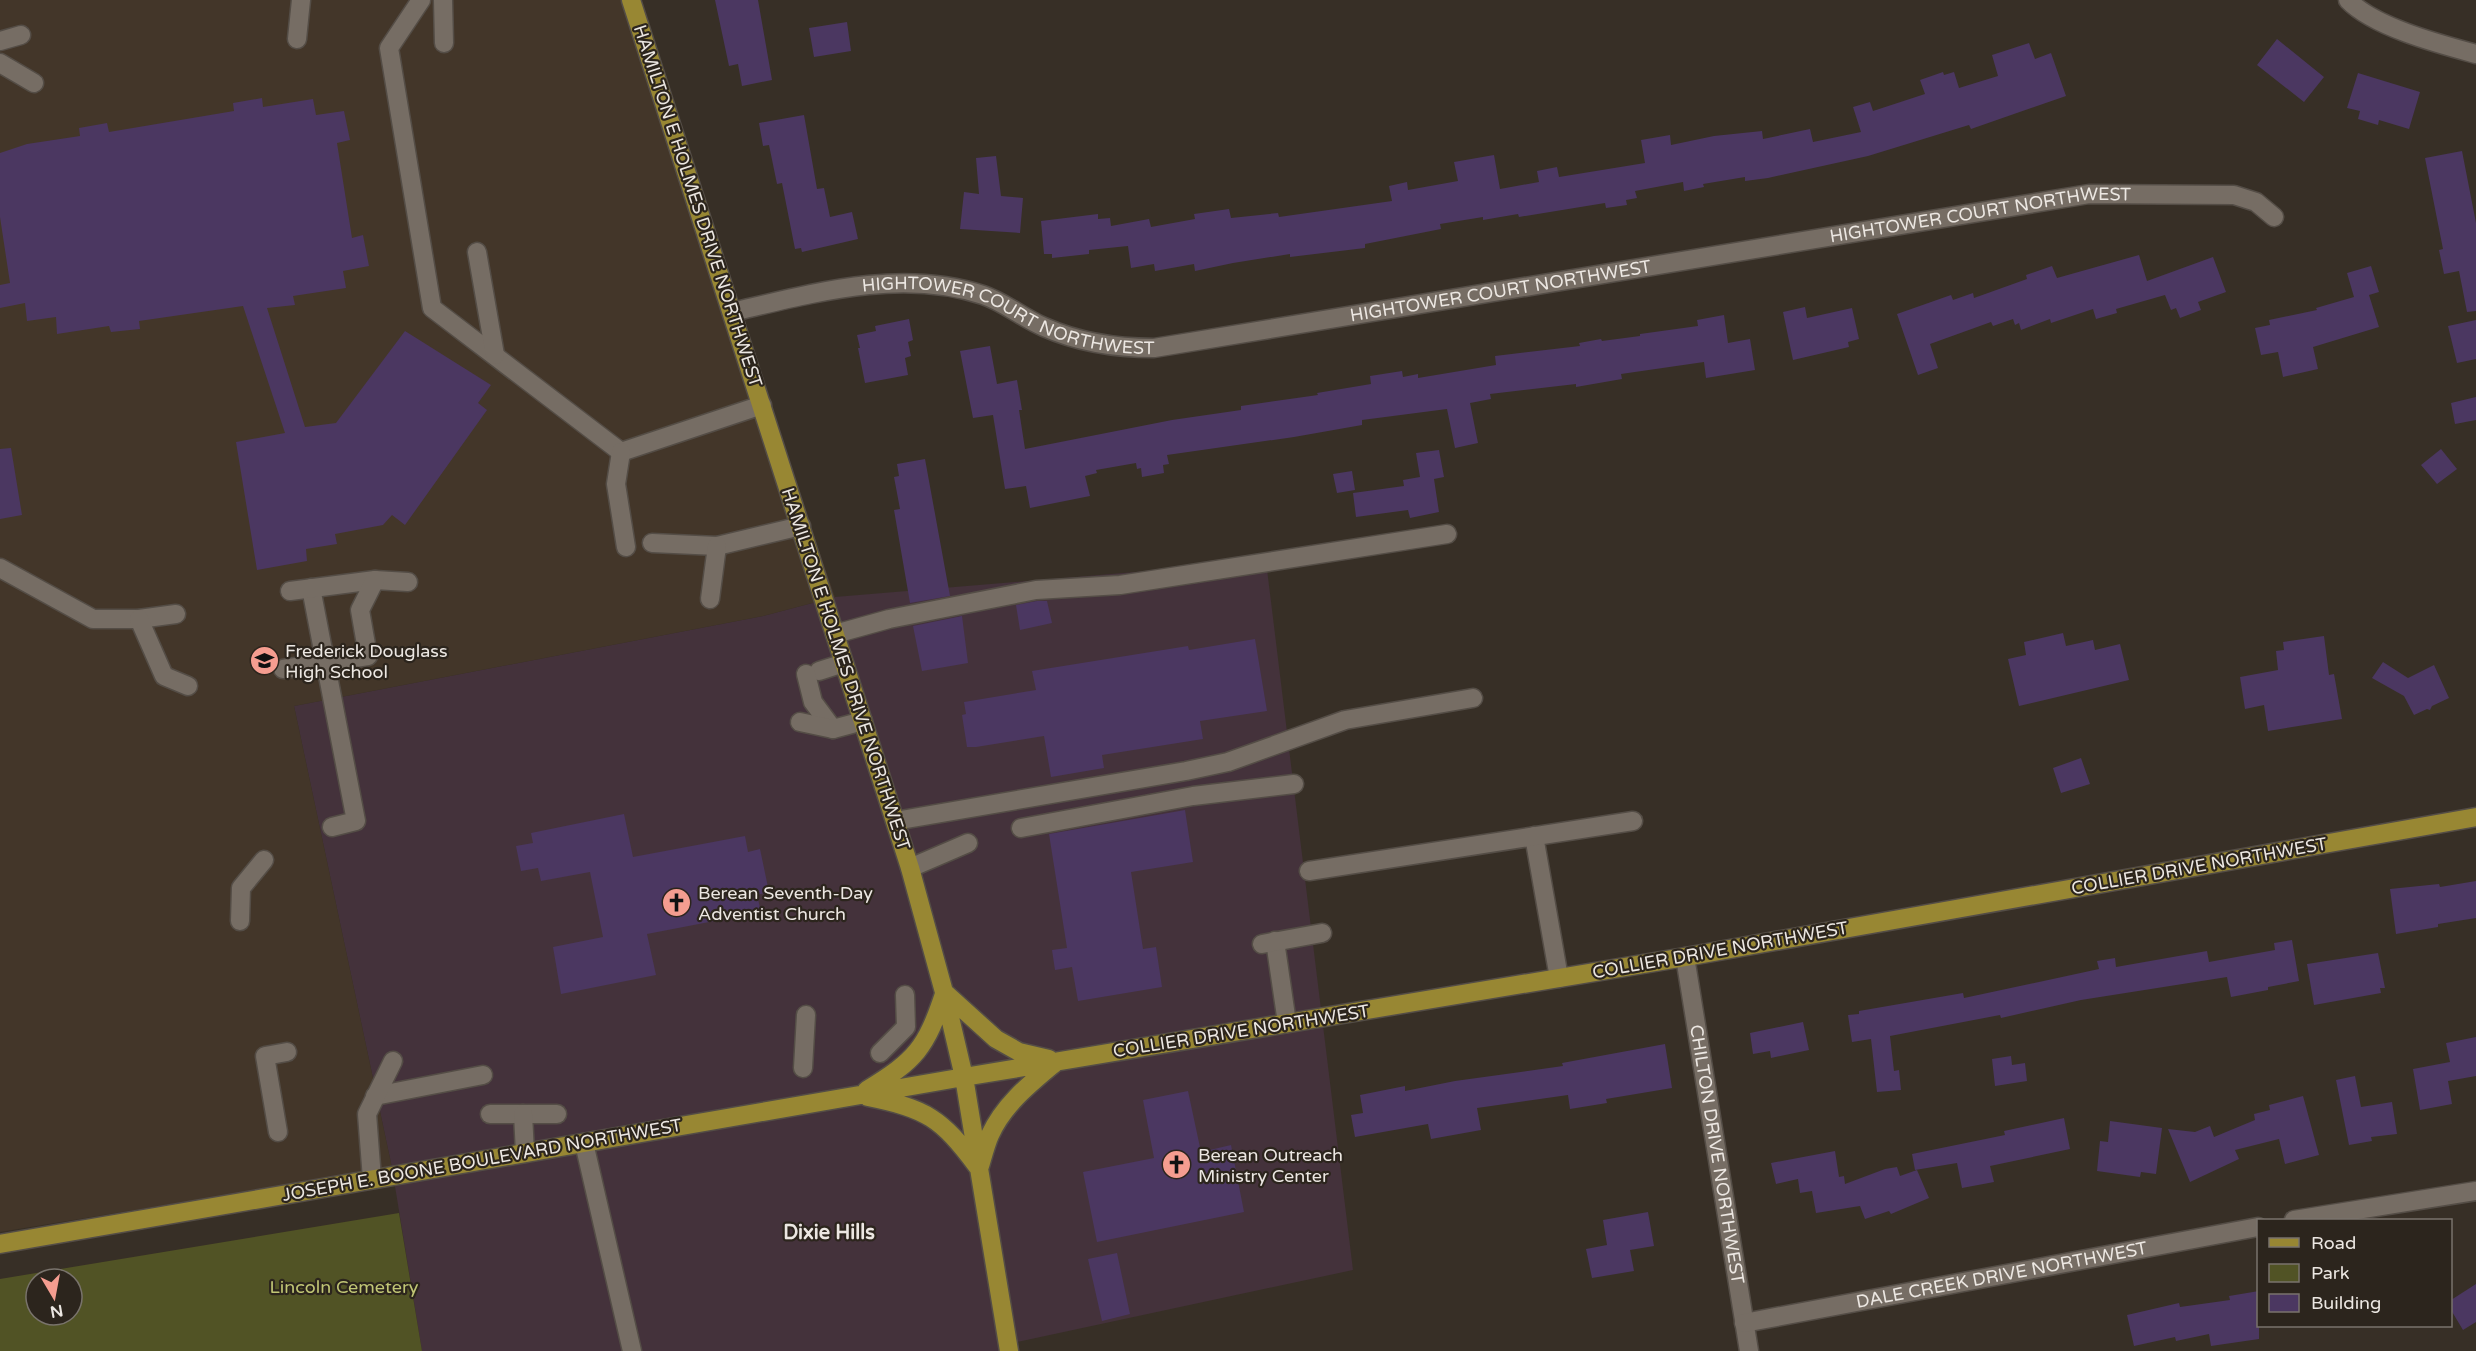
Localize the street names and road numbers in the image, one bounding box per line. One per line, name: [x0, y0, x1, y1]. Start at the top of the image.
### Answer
street label: HAMILTON E HOLMES DRIVE NORTHWEST: [629, 22, 767, 390]
street label: HIGHTOWER COURT NORTHWEST: [1828, 183, 2131, 248]
street label: HIGHTOWER COURT NORTHWEST: [1348, 255, 1653, 327]
street label: HIGHTOWER COURT NORTHWEST: [861, 272, 1155, 359]
street label: HAMILTON E HOLMES DRIVE NORTHWEST: [777, 485, 915, 853]
street label: COLLIER DRIVE NORTHWEST: [2069, 833, 2329, 899]
street label: COLLIER DRIVE NORTHWEST: [1590, 917, 1850, 983]
street label: COLLIER DRIVE NORTHWEST: [1111, 1000, 1371, 1062]
street label: CHILTON DRIVE NORTHWEST: [1685, 1023, 1749, 1286]
street label: JOSEPH E. BOONE BOULEVARD NORTHWEST: [280, 1114, 684, 1206]
street label: DALE CREEK DRIVE NORTHWEST: [1854, 1237, 2149, 1313]

